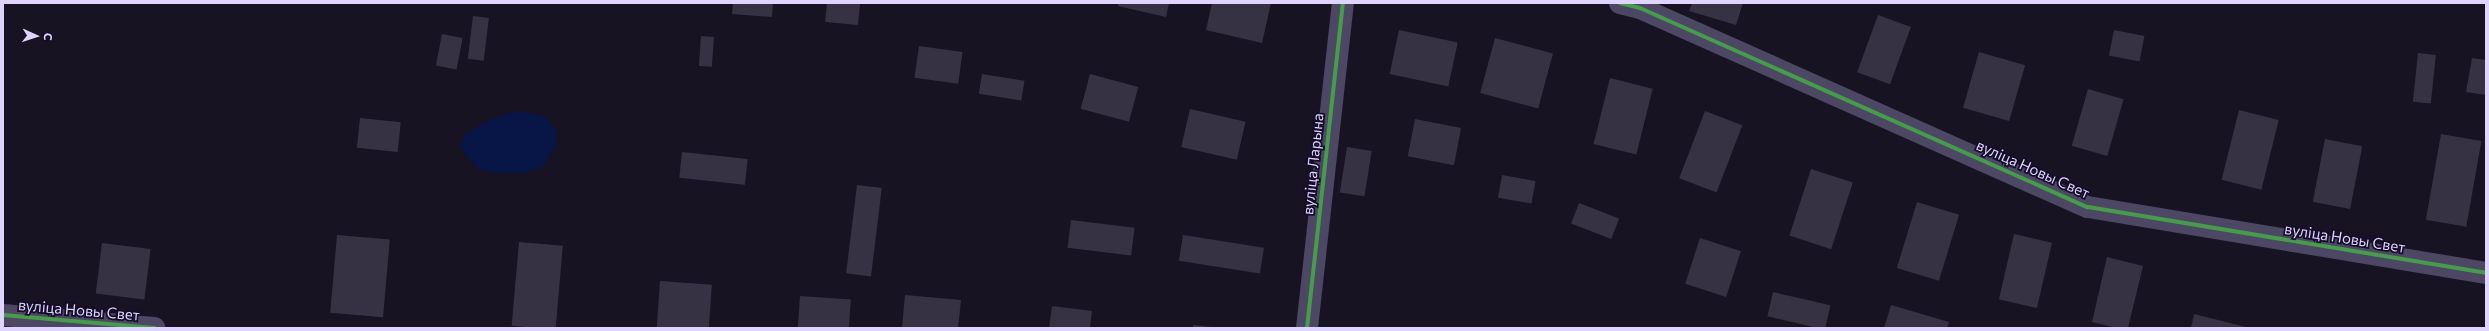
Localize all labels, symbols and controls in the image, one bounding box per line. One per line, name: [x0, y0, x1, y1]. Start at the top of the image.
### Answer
north arrow: [16, 16, 56, 56]
text: С: [42, 33, 55, 41]
street label: вуліца Ларына: [1299, 112, 1327, 216]
street label: вуліца Новы Свет: [1974, 136, 2092, 202]
street label: вуліца Новы Свет: [2283, 220, 2407, 256]
street label: вуліца Новы Свет: [17, 296, 141, 324]

